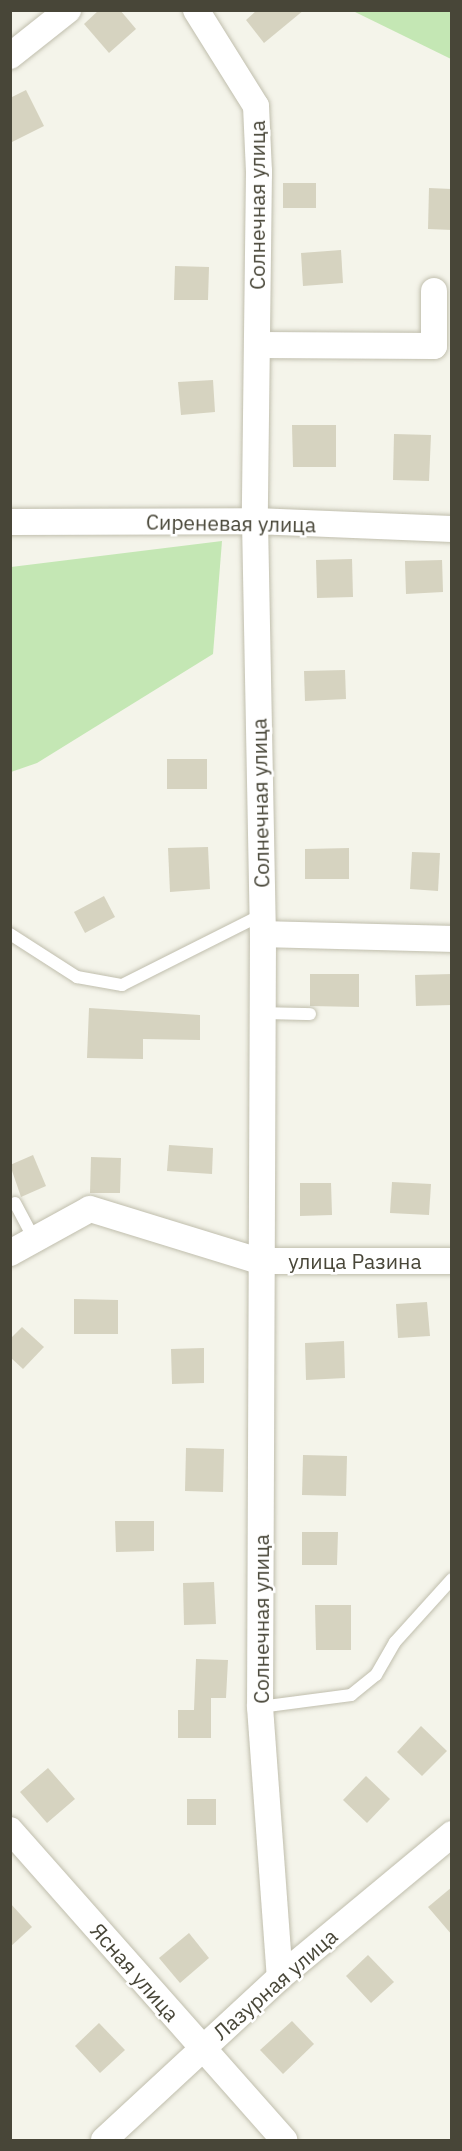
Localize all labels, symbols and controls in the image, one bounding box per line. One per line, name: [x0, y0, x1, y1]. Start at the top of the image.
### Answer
street label: Солнечная улица: [244, 120, 270, 290]
street label: Сиреневая улица: [146, 509, 316, 537]
street label: Солнечная улица: [246, 718, 274, 888]
street label: улица Разина: [288, 1248, 422, 1274]
street label: Солнечная улица: [248, 1534, 274, 1704]
street label: Ясная улица: [85, 1918, 185, 2026]
street label: Лазурная улица: [208, 1923, 342, 2045]

